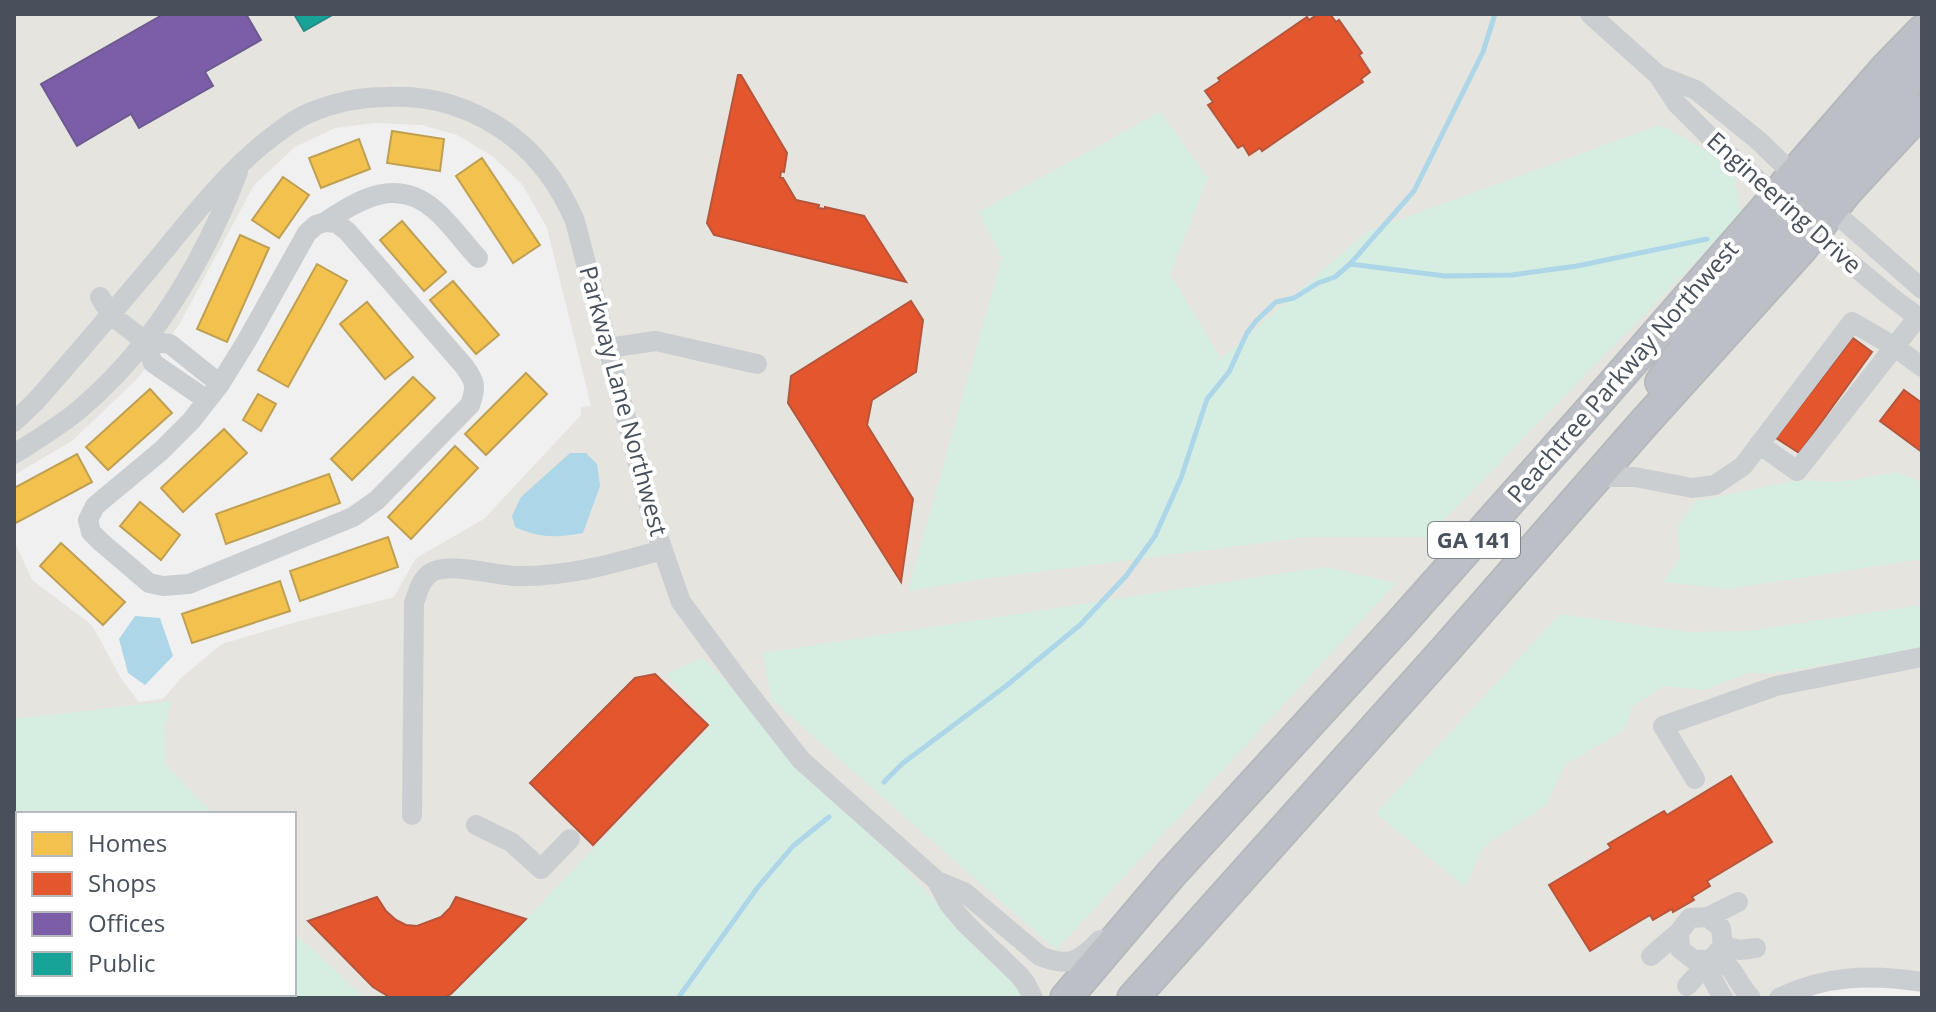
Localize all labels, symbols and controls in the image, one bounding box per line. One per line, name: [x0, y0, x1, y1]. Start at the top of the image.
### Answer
street label: Engineering Drive: [1701, 124, 1869, 280]
street label: Peachtree Parkway Northwest: [1499, 233, 1745, 509]
street label: Parkway Lane Northwest: [572, 262, 676, 539]
road number: GA 141: [1428, 522, 1520, 558]
legend: [16, 812, 296, 996]
text: Homes: [88, 826, 167, 859]
text: Shops: [88, 866, 156, 899]
text: Offices: [88, 906, 165, 939]
text: Public: [88, 946, 155, 979]

